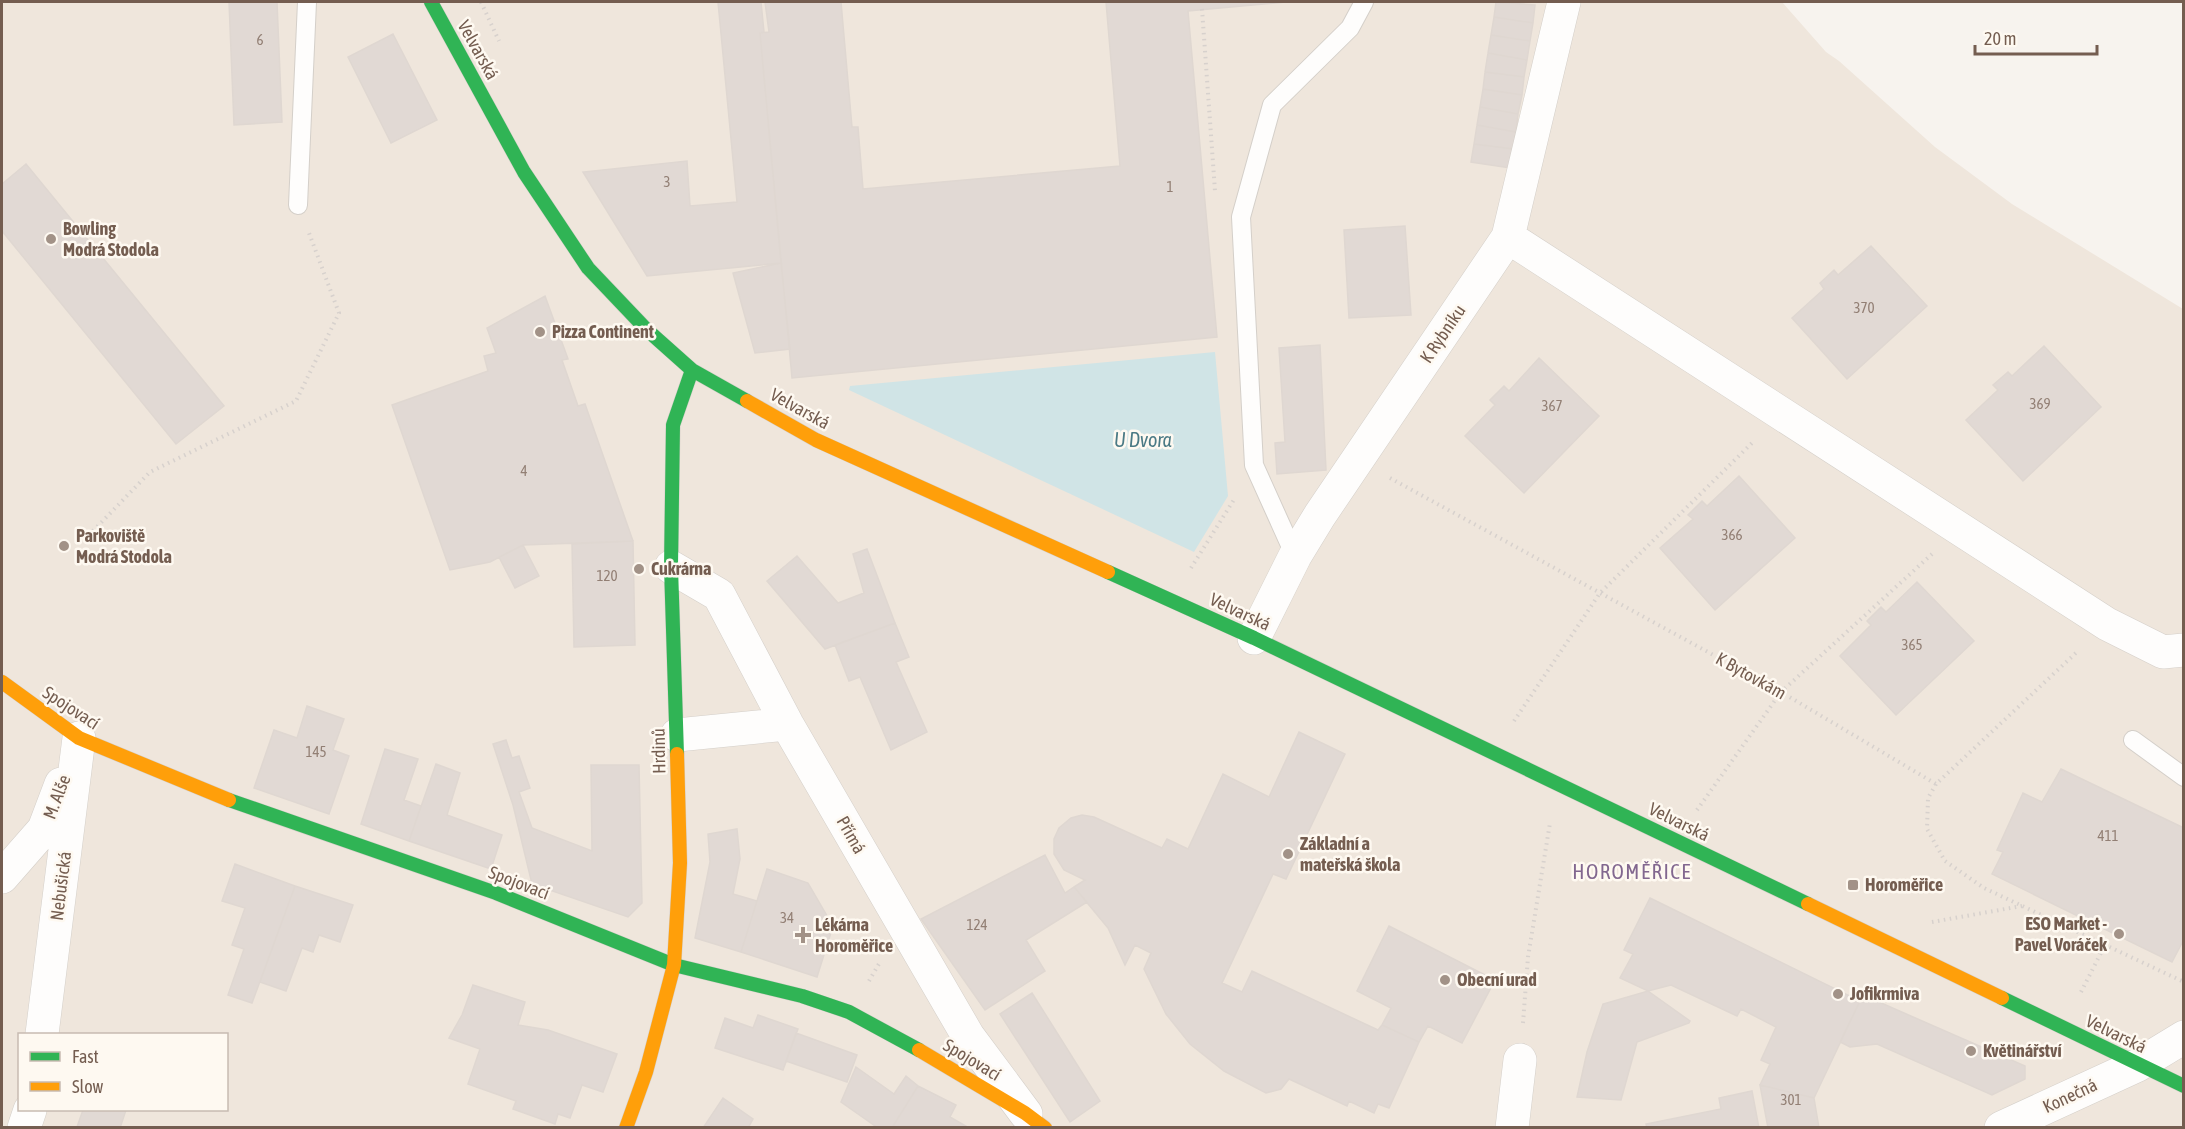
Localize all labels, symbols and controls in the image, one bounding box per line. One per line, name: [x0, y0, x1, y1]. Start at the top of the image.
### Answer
street label: Velvarská: [454, 16, 503, 83]
scale bar: [1975, 18, 2096, 56]
text: 20 m: [1984, 28, 2016, 49]
house number: 6: [256, 31, 264, 48]
house number: 3: [663, 173, 671, 190]
house number: 1: [1166, 178, 1174, 195]
place label: Bowling Modrá Stodola: [63, 218, 159, 260]
marker: Bowling Modrá Stodola: [44, 232, 58, 246]
house number: 370: [1853, 299, 1875, 316]
street label: K Rybníku: [1416, 301, 1470, 367]
place label: Pizza Continent: [552, 321, 655, 342]
marker: Pizza Continent: [533, 325, 547, 339]
street label: Velvarská: [767, 384, 834, 433]
house number: 369: [2029, 395, 2051, 412]
house number: 367: [1541, 397, 1563, 414]
water label: U Dvora: [1114, 428, 1172, 451]
house number: 4: [520, 462, 528, 479]
place label: Parkoviště Modrá Stodola: [76, 525, 172, 567]
house number: 366: [1721, 526, 1743, 543]
marker: Parkoviště Modrá Stodola: [57, 539, 71, 553]
place label: Cukrárna: [651, 558, 711, 579]
marker: Cukrárna: [632, 562, 646, 576]
house number: 120: [596, 567, 618, 584]
street label: Velvarská: [1206, 588, 1274, 635]
house number: 365: [1901, 636, 1923, 653]
street label: K Bytovkám: [1712, 648, 1790, 703]
street label: Spojovací: [39, 682, 104, 734]
street label: Hrdinů: [648, 728, 669, 774]
house number: 145: [305, 743, 327, 760]
street label: M. Alše: [39, 772, 75, 822]
street label: Velvarská: [1646, 798, 1713, 845]
street label: Přímá: [832, 812, 870, 857]
house number: 411: [2097, 827, 2119, 844]
place label: Základní a mateřská škola: [1300, 833, 1400, 875]
marker: Základní a mateřská škola: [1281, 847, 1295, 861]
street label: Nebušická: [46, 850, 75, 922]
district label: HOROMĚŘICE: [1572, 859, 1692, 883]
street label: Spojovací: [486, 861, 553, 904]
place label: Horoměřice: [1865, 874, 1943, 895]
marker: Horoměřice: [1846, 878, 1860, 892]
house number: 34: [780, 909, 794, 926]
place label: ESO Market - Pavel Voráček: [2015, 913, 2108, 955]
place label: Lékárna Horoměřice: [815, 914, 893, 956]
house number: 124: [966, 916, 988, 933]
marker: ESO Market - Pavel Voráček: [2112, 927, 2126, 941]
marker: Lékárna Horoměřice: [796, 928, 810, 942]
place label: Obecní urad: [1457, 969, 1537, 990]
marker: Obecní urad: [1438, 973, 1452, 987]
place label: Jofikrmiva: [1849, 983, 1919, 1004]
marker: Jofikrmiva: [1831, 987, 1845, 1001]
street label: Velvarská: [2083, 1010, 2150, 1057]
legend: [18, 1033, 228, 1111]
street label: Spojovací: [940, 1034, 1005, 1085]
place label: Květinářství: [1983, 1040, 2062, 1061]
marker: Květinářství: [1964, 1044, 1978, 1058]
text: Fast: [72, 1046, 99, 1067]
street label: Konečná: [2039, 1074, 2100, 1117]
text: Slow: [72, 1076, 103, 1097]
house number: 301: [1780, 1091, 1802, 1108]

